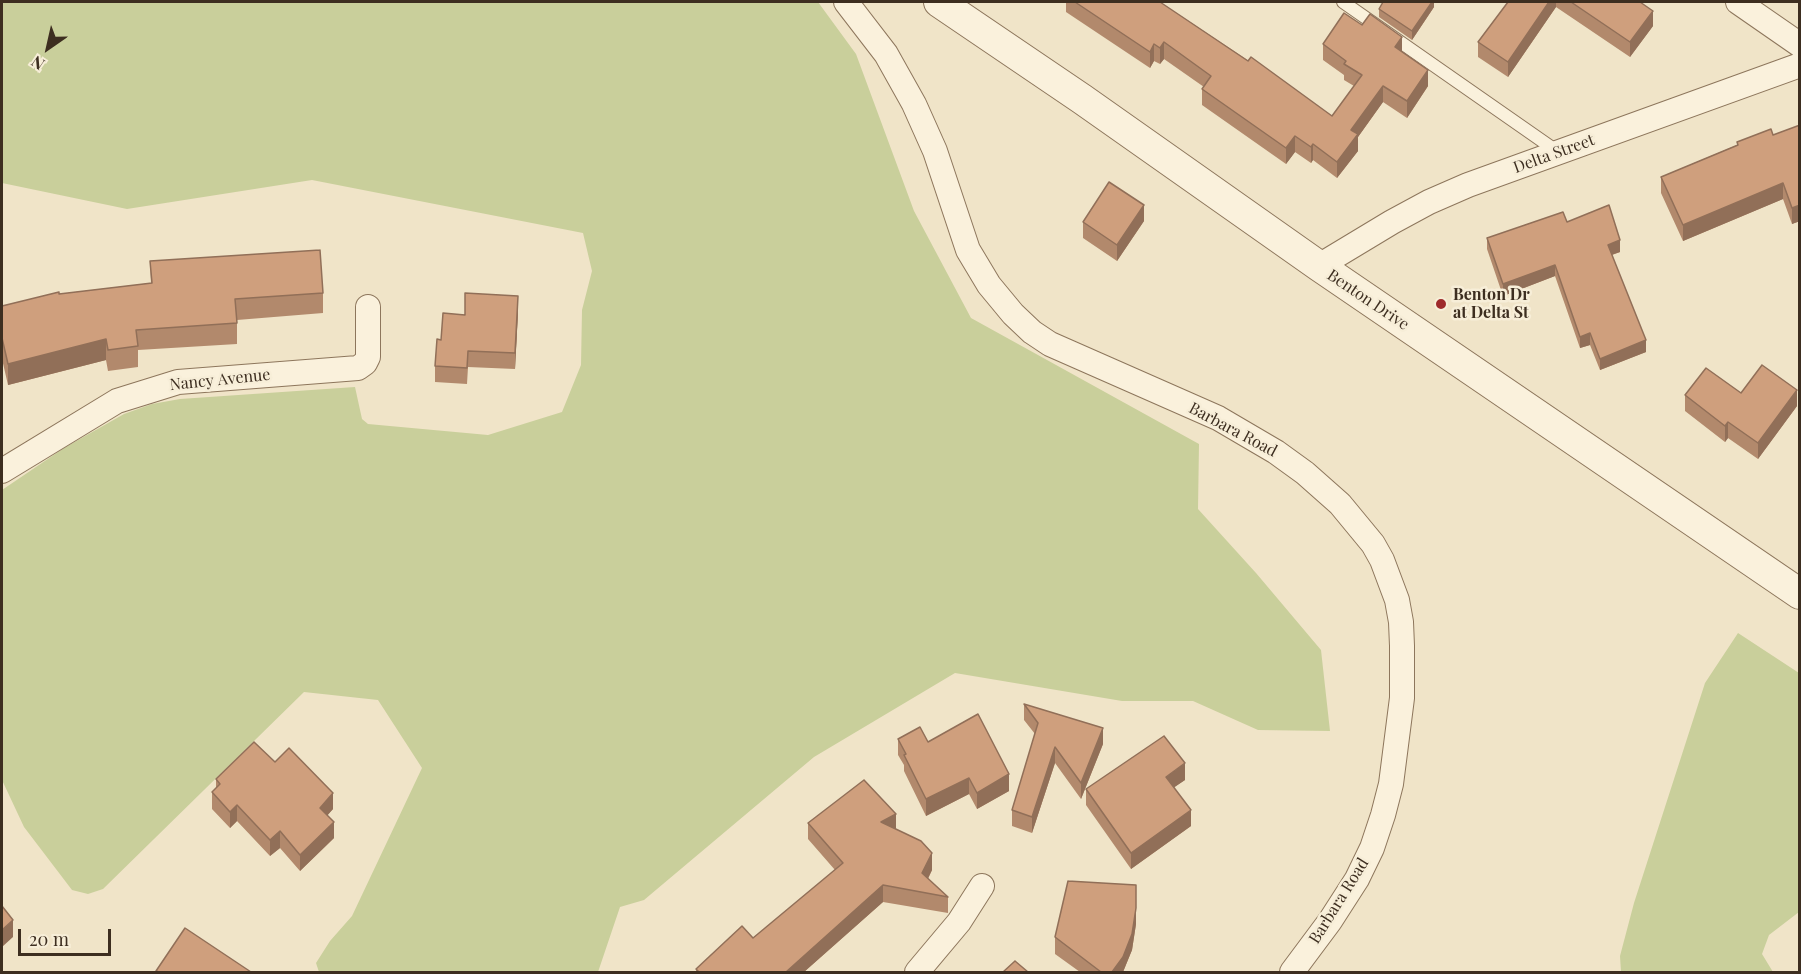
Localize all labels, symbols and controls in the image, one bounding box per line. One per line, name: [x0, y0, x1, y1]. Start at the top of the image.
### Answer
north arrow: [18, 18, 78, 78]
text: N: [27, 51, 48, 75]
street label: Delta Street: [1511, 130, 1597, 178]
street label: Benton Drive: [1323, 266, 1413, 334]
place label: Benton Dr at Delta St: [1453, 285, 1530, 323]
marker: Benton Dr at Delta St: [1434, 297, 1448, 311]
street label: Nancy Avenue: [169, 365, 271, 395]
street label: Barbara Road: [1186, 399, 1280, 461]
street label: Barbara Road: [1305, 855, 1373, 947]
scale bar: [21, 917, 114, 955]
text: 20 m: [29, 927, 69, 951]

